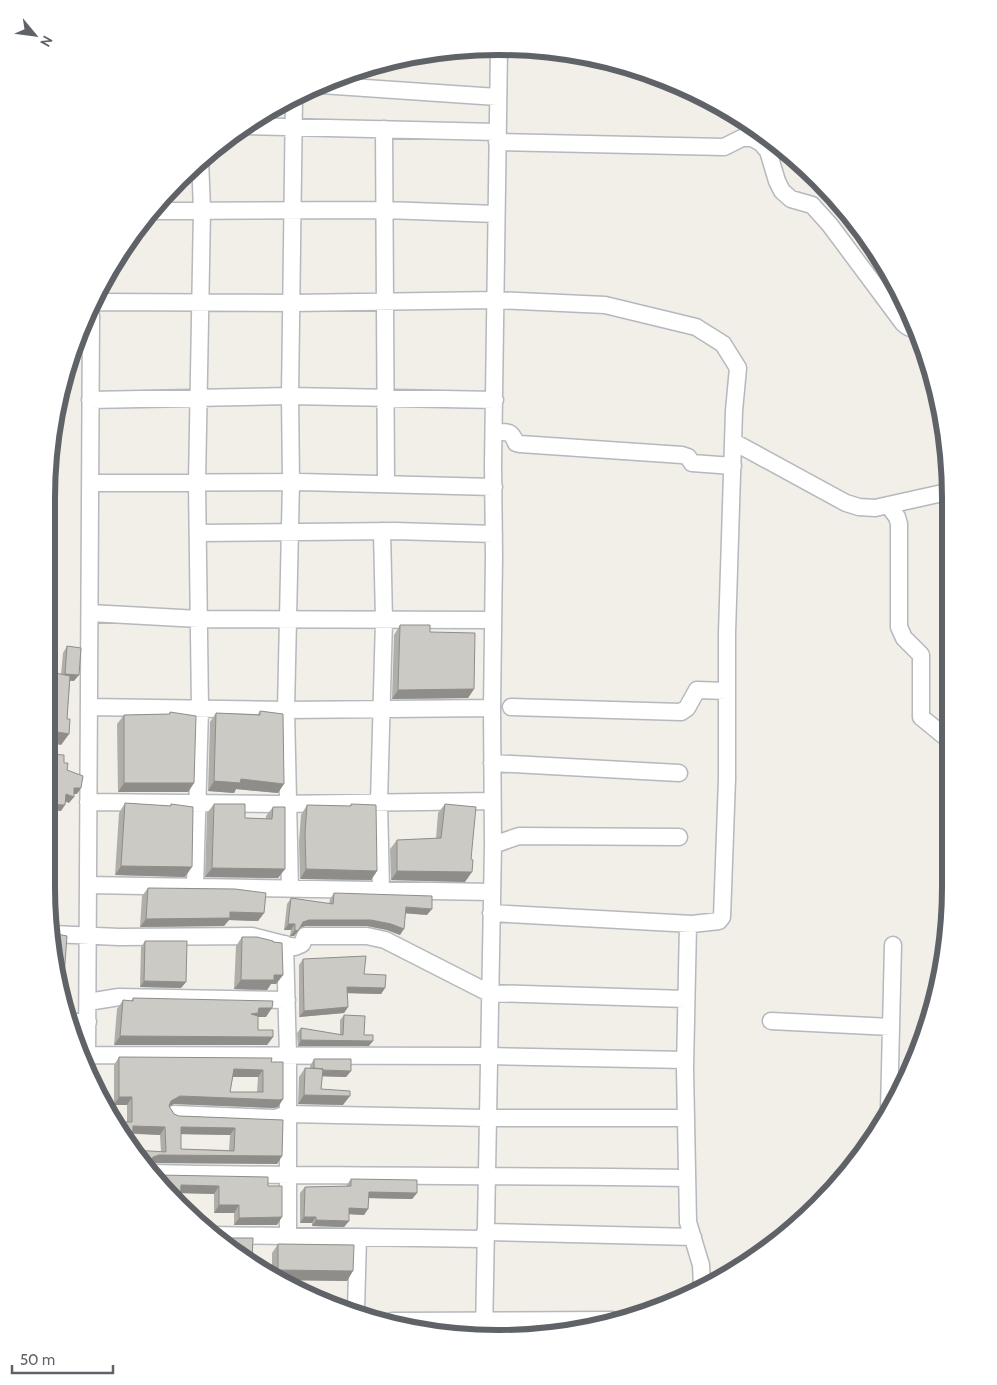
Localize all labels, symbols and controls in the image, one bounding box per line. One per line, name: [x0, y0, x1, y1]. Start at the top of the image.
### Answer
north arrow: [10, 10, 60, 60]
text: N: [36, 33, 57, 50]
scale bar: [12, 1342, 114, 1374]
text: 50 m: [20, 1351, 55, 1369]

